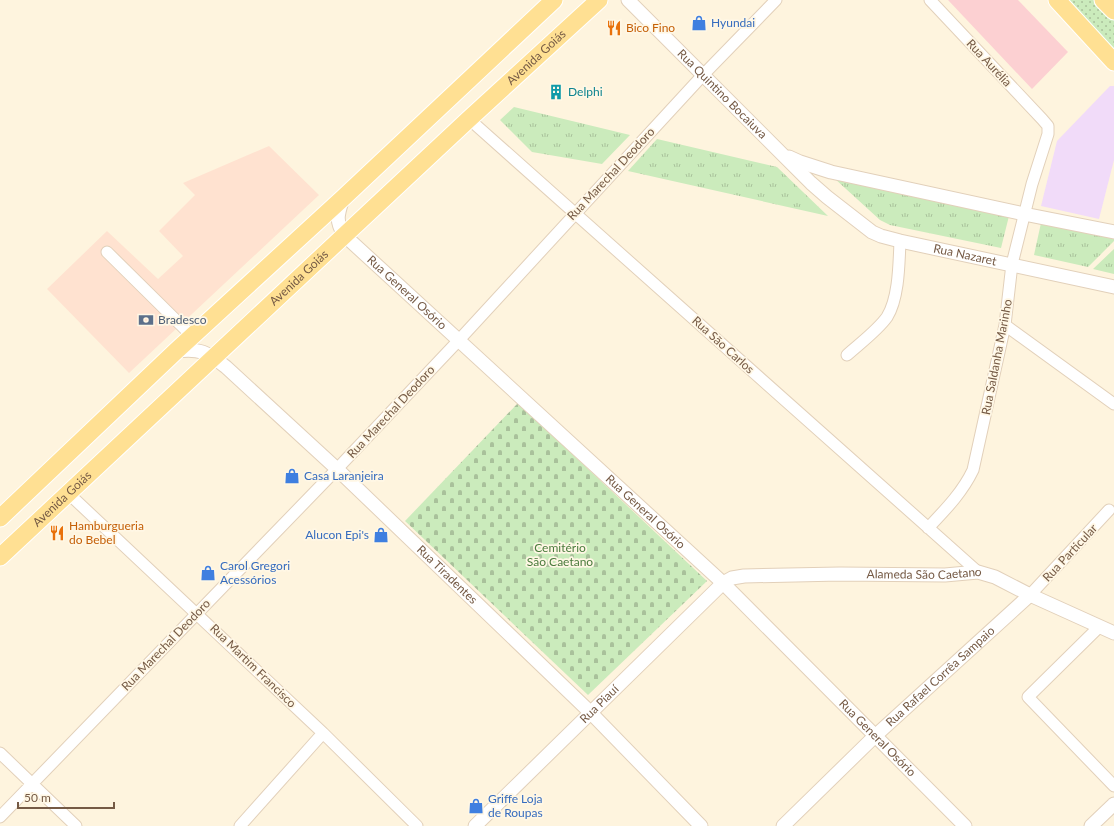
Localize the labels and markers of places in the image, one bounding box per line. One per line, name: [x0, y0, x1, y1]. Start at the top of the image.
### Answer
shop icon: Hyundai: [690, 14, 708, 32]
place label: Hyundai: [711, 15, 755, 30]
restaurant icon: Bico Fino: [605, 19, 623, 37]
place label: Bico Fino: [626, 20, 675, 35]
building icon: Delphi: [547, 83, 565, 101]
place label: Delphi: [568, 84, 603, 99]
bank icon: Bradesco: [137, 311, 155, 329]
place label: Bradesco: [158, 312, 207, 327]
shop icon: Casa Laranjeira: [283, 467, 301, 485]
place label: Casa Laranjeira: [304, 468, 384, 483]
place label: Hamburgueria do Bebel: [69, 518, 144, 547]
restaurant icon: Hamburgueria do Bebel: [48, 524, 66, 542]
shop icon: Alucon Epi's: [372, 526, 390, 544]
place label: Alucon Epi's: [305, 527, 369, 542]
place label: Carol Gregori Acessórios: [220, 558, 290, 587]
shop icon: Carol Gregori Acessórios: [199, 564, 217, 582]
place label: Griffe Loja de Roupas: [488, 791, 543, 820]
shop icon: Griffe Loja de Roupas: [467, 797, 485, 815]

